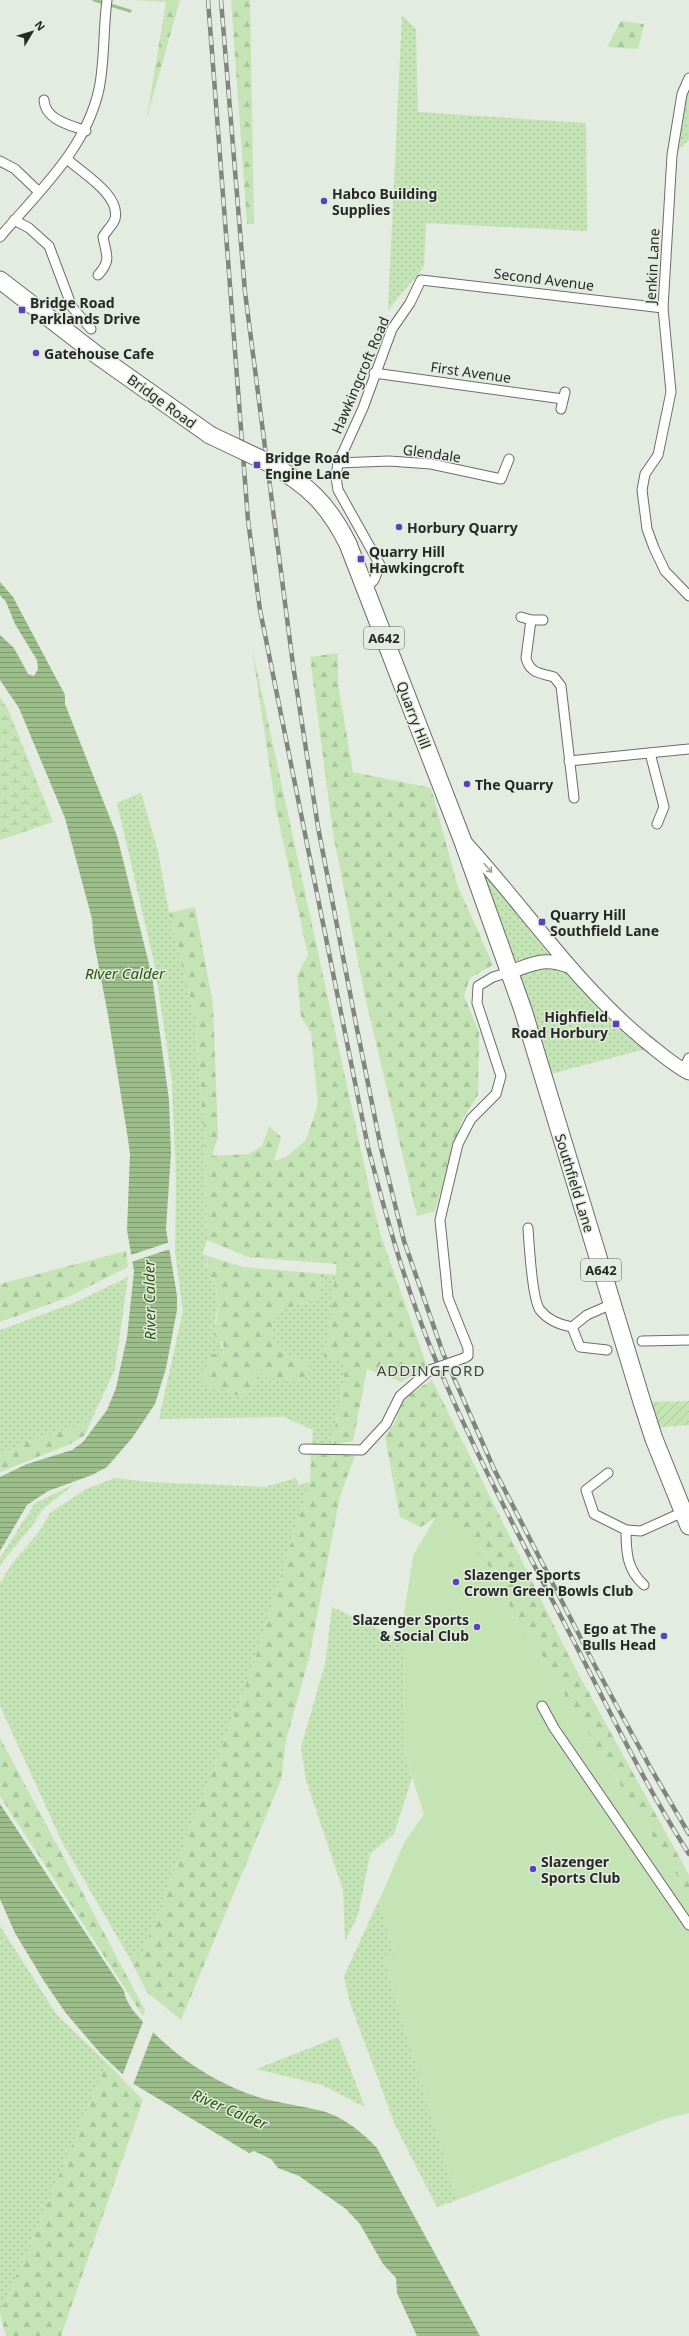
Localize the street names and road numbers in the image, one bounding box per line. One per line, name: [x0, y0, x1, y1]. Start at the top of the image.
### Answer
street label: Jenkin Lane: [640, 228, 663, 306]
street label: Second Avenue: [493, 263, 595, 295]
street label: Hawkingcroft Road: [327, 314, 393, 436]
street label: First Avenue: [429, 357, 513, 387]
street label: Bridge Road: [124, 370, 200, 432]
street label: Glendale: [402, 440, 462, 466]
road number: A642: [364, 627, 404, 649]
street label: Quarry Hill: [392, 678, 436, 752]
street label: Southfield Lane: [551, 1131, 599, 1235]
road number: A642: [581, 1259, 621, 1281]

